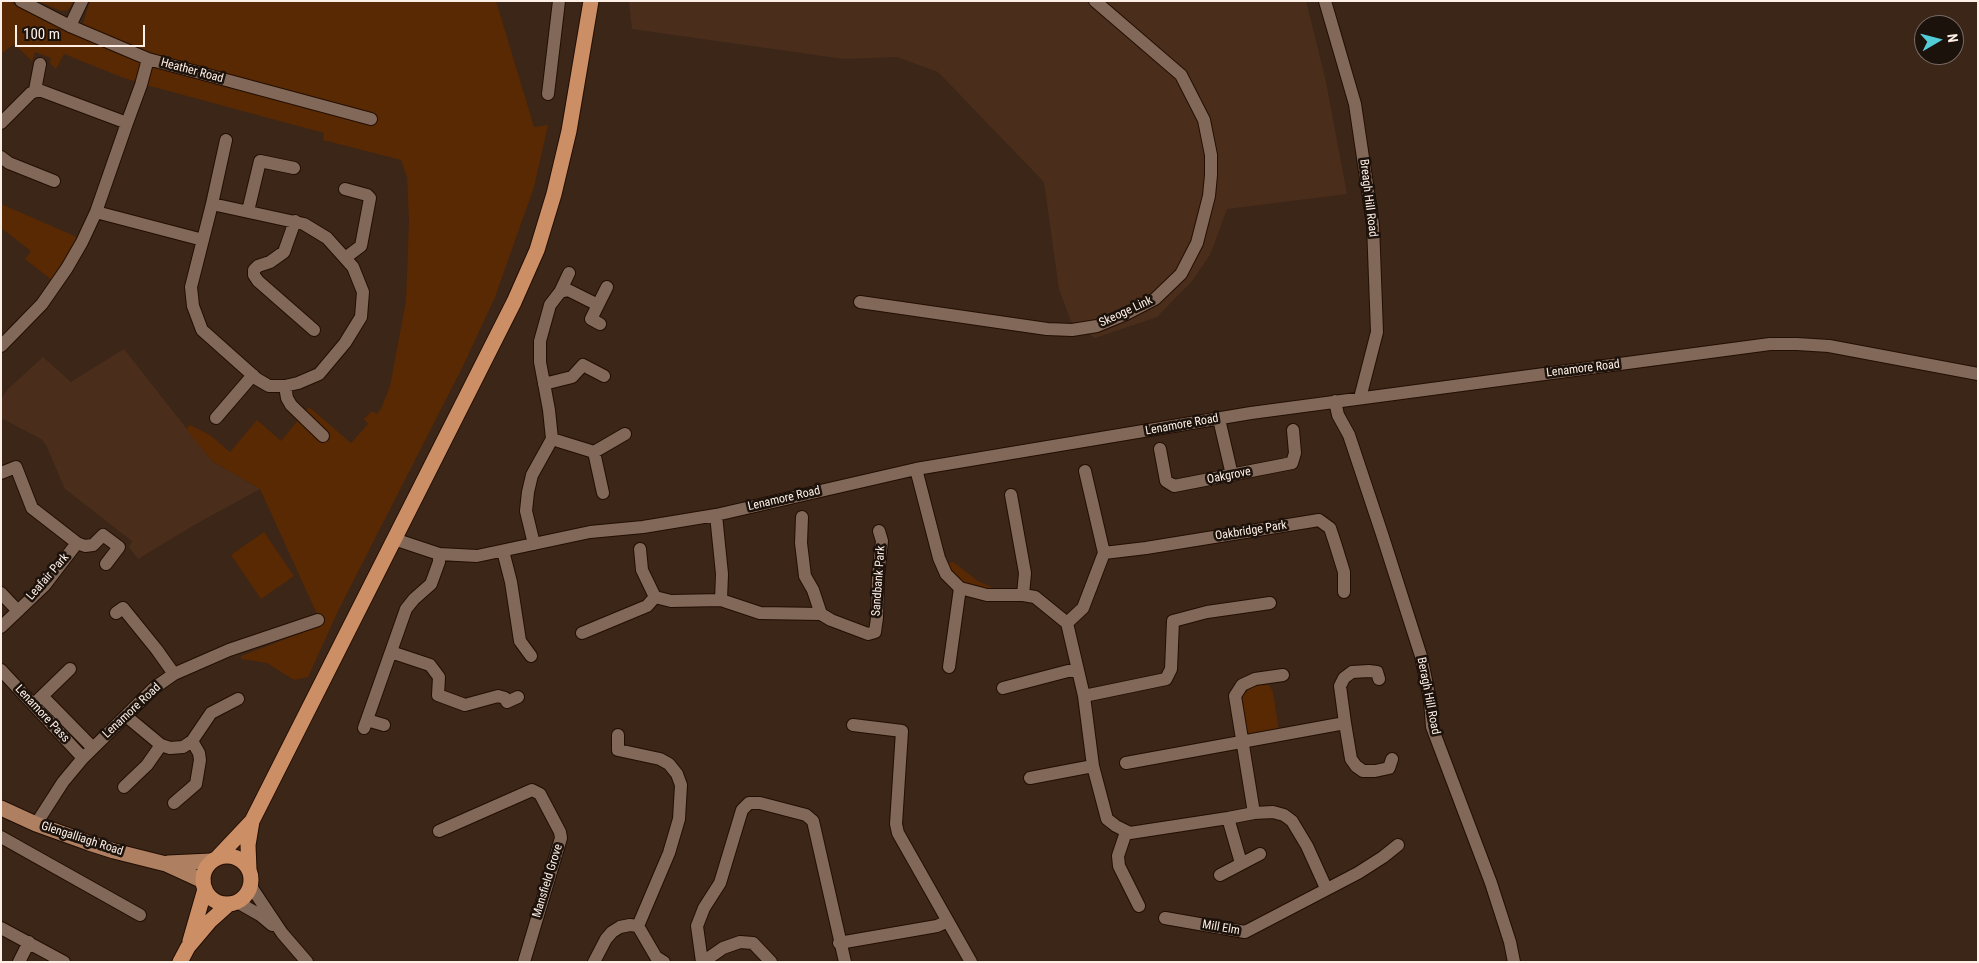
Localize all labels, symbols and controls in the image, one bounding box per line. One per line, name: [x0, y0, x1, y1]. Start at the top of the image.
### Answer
scale bar: [18, 15, 148, 47]
north arrow: [1914, 15, 1964, 65]
text: 100 m: [23, 25, 60, 43]
text: N: [1944, 33, 1961, 43]
street label: Heather Road: [159, 56, 225, 86]
street label: Breagh Hill Road: [1356, 158, 1380, 238]
street label: Skeoge Link: [1097, 293, 1155, 331]
street label: Lenamore Road: [1545, 357, 1621, 381]
street label: Lenamore Road: [1144, 411, 1220, 439]
street label: Oakgrove: [1206, 465, 1252, 487]
street label: Lenamore Road: [746, 484, 822, 514]
street label: Oakbridge Park: [1214, 518, 1288, 544]
street label: Sandbank Park: [869, 545, 889, 617]
street label: Leafair Park: [24, 551, 72, 603]
street label: Beragh Hill Road: [1413, 656, 1443, 736]
street label: Lenamore Road: [100, 681, 164, 741]
street label: Lenamore Pass: [12, 682, 72, 746]
street label: Glengalliagh Road: [39, 819, 125, 859]
street label: Mansfield Grove: [530, 842, 566, 920]
street label: Mill Elm: [1201, 918, 1241, 938]

